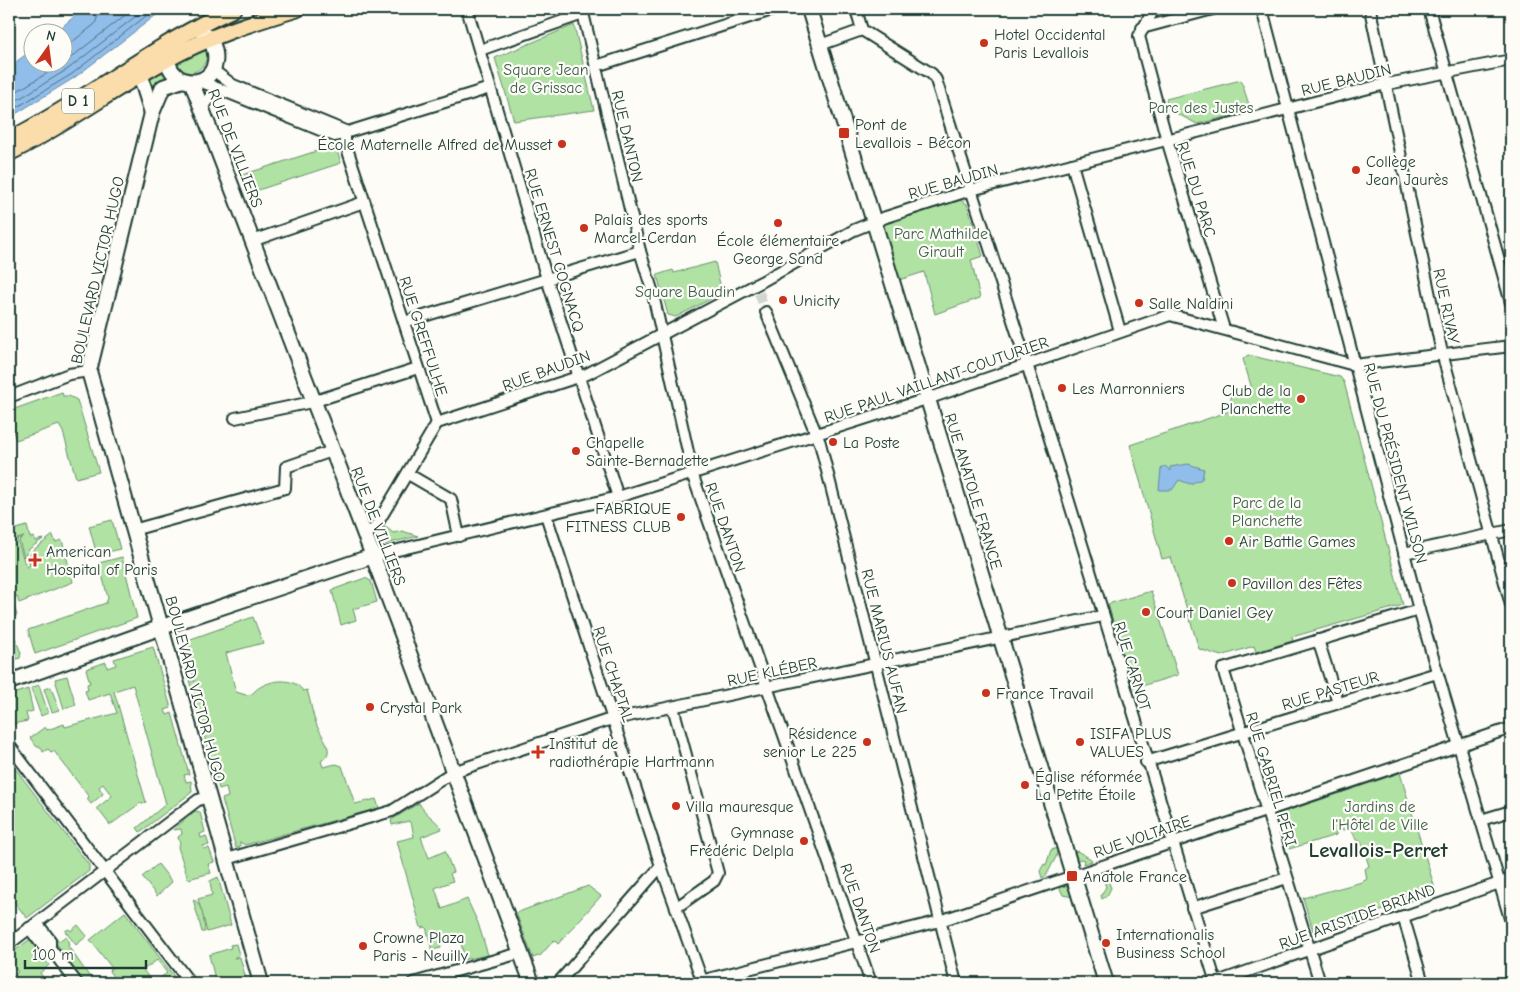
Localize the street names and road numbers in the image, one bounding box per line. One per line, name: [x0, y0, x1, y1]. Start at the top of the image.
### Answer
street label: RUE BAUDIN: [1299, 60, 1393, 100]
street label: RUE DE VILLIERS: [204, 86, 266, 210]
road number: D 1: [62, 88, 94, 114]
street label: RUE DANTON: [608, 89, 646, 184]
street label: RUE DU PARC: [1173, 139, 1219, 239]
street label: RUE BAUDIN: [906, 161, 1000, 203]
street label: RUE ERNEST COGNACQ: [521, 166, 587, 334]
street label: BOULEVARD VICTOR HUGO: [68, 175, 128, 366]
street label: RUE RIVAY: [1429, 267, 1463, 346]
street label: RUE GREFFULHE: [395, 274, 451, 399]
street label: RUE PAUL VAILLANT-COUTURIER: [822, 333, 1051, 427]
street label: RUE BAUDIN: [500, 347, 593, 395]
street label: RUE DU PRÉSIDENT WILSON: [1360, 361, 1431, 566]
street label: RUE ANATOLE FRANCE: [941, 411, 1005, 572]
street label: RUE DE VILLIERS: [347, 464, 409, 588]
street label: RUE DANTON: [701, 480, 749, 575]
street label: RUE MARIUS AUFAN: [857, 567, 911, 715]
street label: BOULEVARD VICTOR HUGO: [162, 594, 229, 784]
street label: RUE CARNOT: [1110, 619, 1154, 714]
street label: RUE CHAPTAL: [589, 624, 637, 724]
street label: RUE KLÉBER: [725, 653, 819, 690]
street label: RUE PASTEUR: [1280, 668, 1381, 714]
street label: RUE GABRIEL PÉRI: [1242, 710, 1301, 849]
street label: RUE VOLTAIRE: [1091, 812, 1194, 862]
street label: RUE DANTON: [836, 861, 884, 956]
street label: RUE ARISTIDE BRIAND: [1277, 880, 1438, 954]

